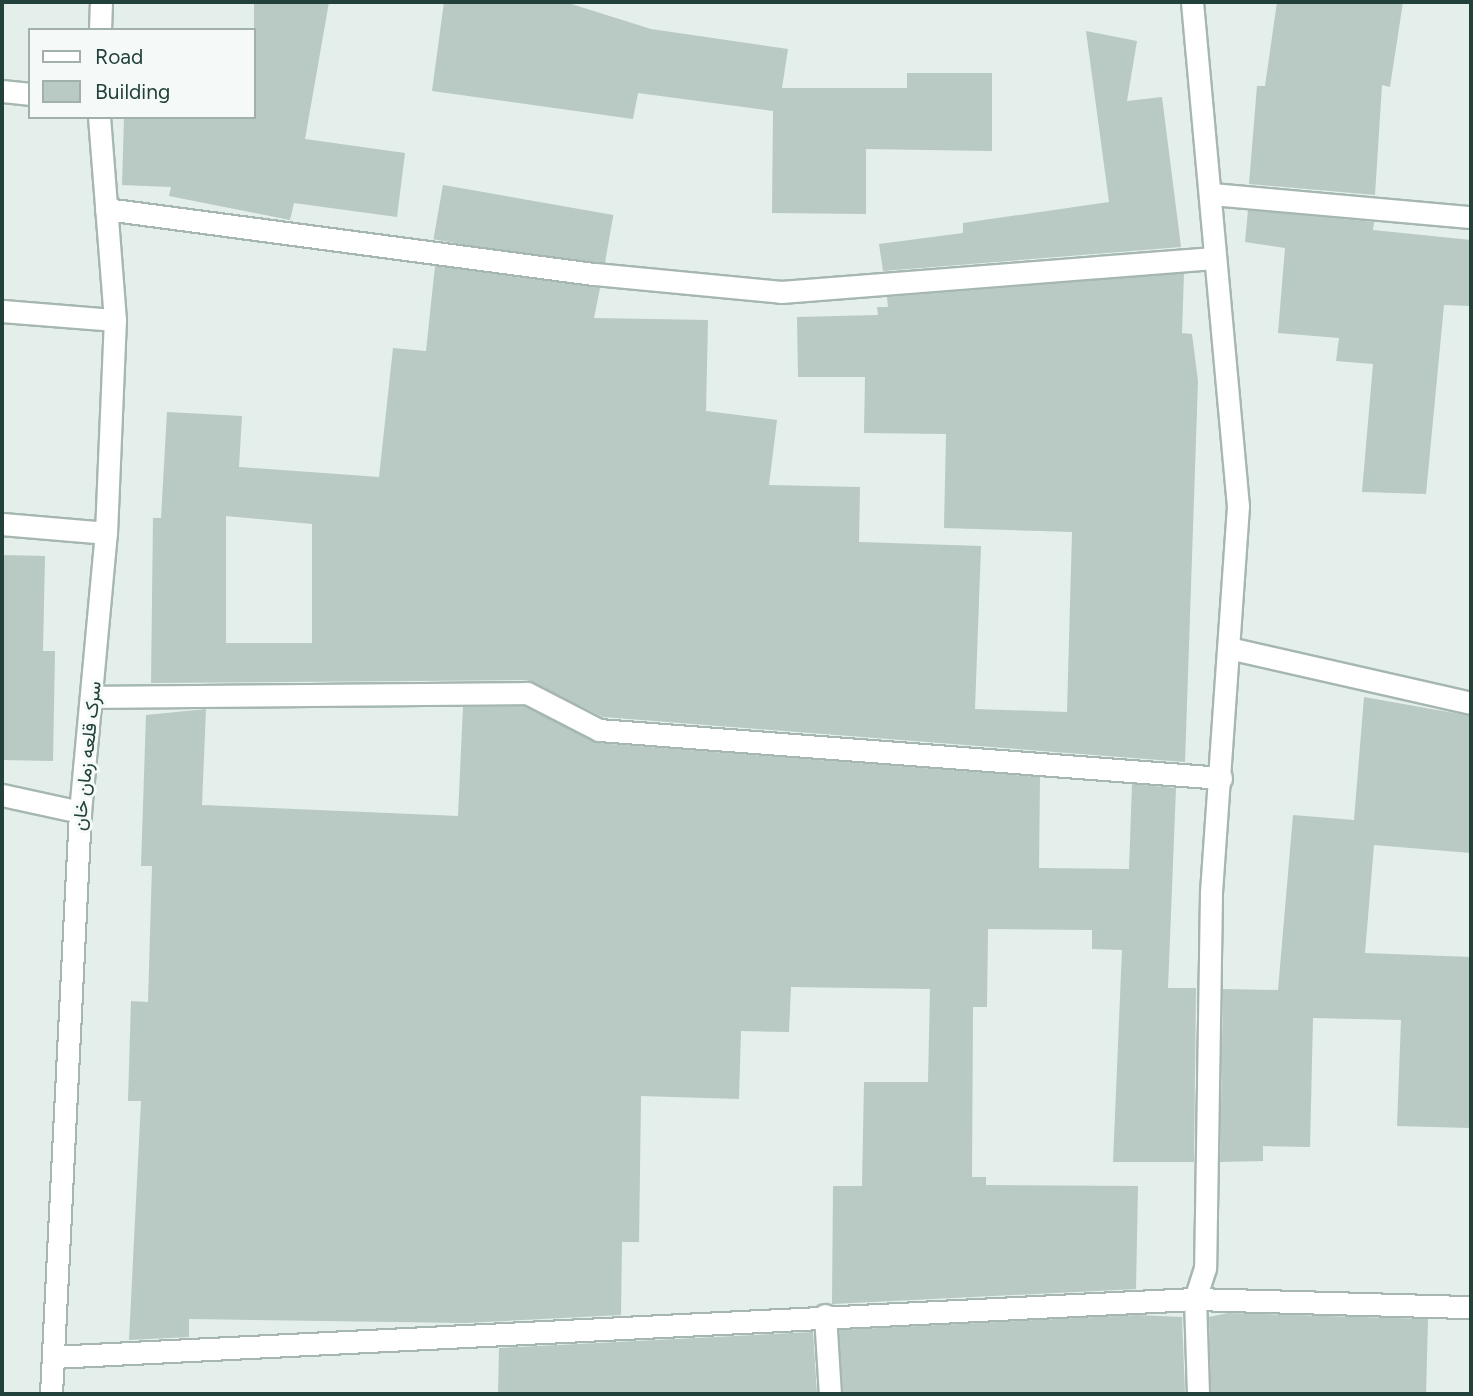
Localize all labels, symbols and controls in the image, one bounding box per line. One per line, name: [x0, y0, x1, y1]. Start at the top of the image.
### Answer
legend: [28, 28, 256, 119]
text: Road: [95, 44, 143, 69]
text: Building: [95, 79, 170, 104]
street label: سرک قلعه زمان خان: [68, 680, 106, 832]

